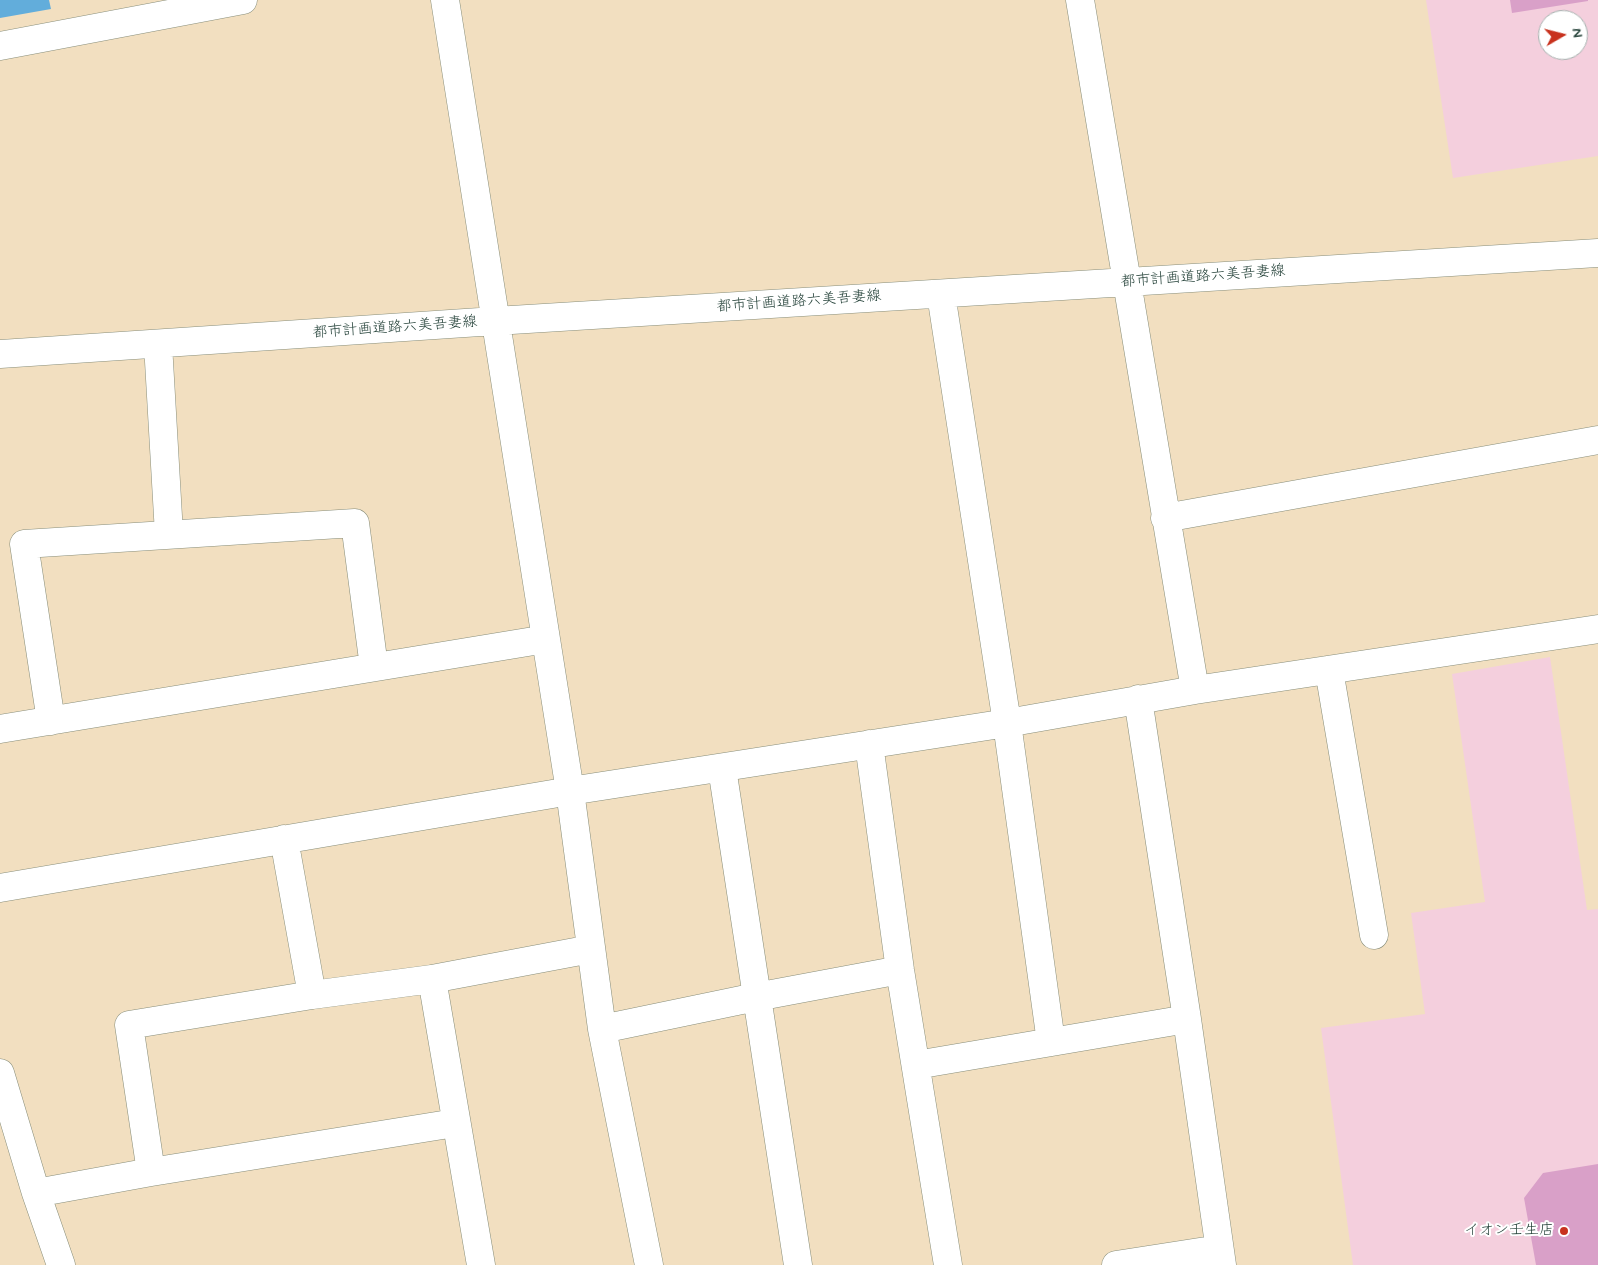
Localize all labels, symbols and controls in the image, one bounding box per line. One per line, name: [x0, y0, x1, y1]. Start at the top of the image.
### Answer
north arrow: [1538, 10, 1588, 60]
text: N: [1567, 27, 1586, 39]
street label: 都市計画道路六美吾妻線: [1120, 262, 1286, 292]
street label: 都市計画道路六美吾妻線: [716, 287, 882, 317]
street label: 都市計画道路六美吾妻線: [312, 313, 478, 343]
place label: イオン壬生店: [1464, 1222, 1554, 1240]
marker: イオン壬生店: [1558, 1225, 1570, 1237]

